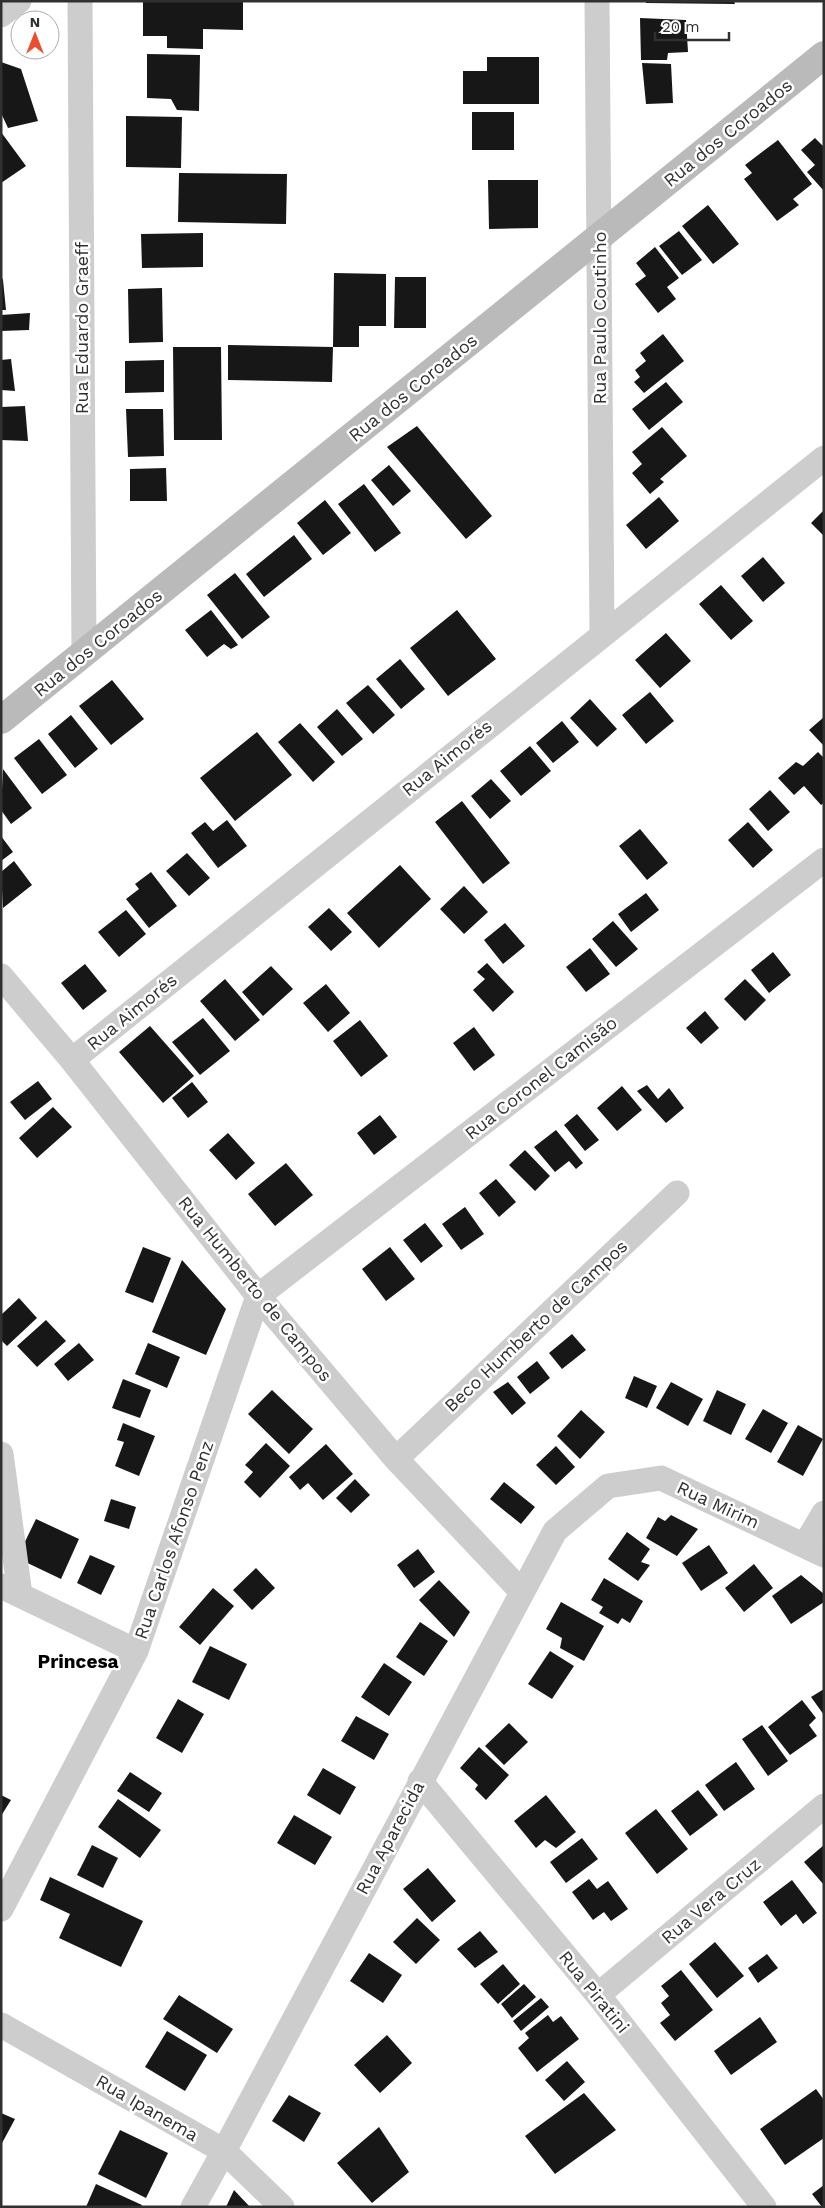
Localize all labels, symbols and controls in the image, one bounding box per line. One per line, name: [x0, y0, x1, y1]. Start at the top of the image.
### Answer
north arrow: [10, 10, 60, 60]
scale bar: [655, 10, 729, 42]
text: N: [30, 14, 40, 30]
text: 20 m: [662, 18, 700, 36]
street label: Rua dos Coroados: [659, 74, 796, 191]
street label: Rua Paulo Coutinho: [589, 231, 610, 405]
street label: Rua Eduardo Graeff: [71, 242, 92, 414]
street label: Rua dos Coroados: [344, 329, 481, 446]
street label: Rua dos Coroados: [29, 584, 166, 701]
street label: Rua Aimorés: [397, 715, 496, 800]
street label: Rua Aimorés: [82, 969, 181, 1054]
street label: Rua Coronel Camisão: [460, 1012, 621, 1144]
street label: Rua Humberto de Campos: [174, 1192, 337, 1386]
street label: Beco Humberto de Campos: [440, 1235, 632, 1416]
street label: Rua Carlos Afonso Penz: [130, 1438, 217, 1642]
street label: Rua Mirim: [674, 1476, 763, 1533]
district label: Princesa: [37, 1650, 119, 1673]
street label: Rua Aparecida: [351, 1778, 428, 1898]
street label: Rua Vera Cruz: [657, 1853, 764, 1948]
street label: Rua Piratini: [555, 1946, 634, 2037]
street label: Rua Ipanema: [92, 2070, 202, 2145]

